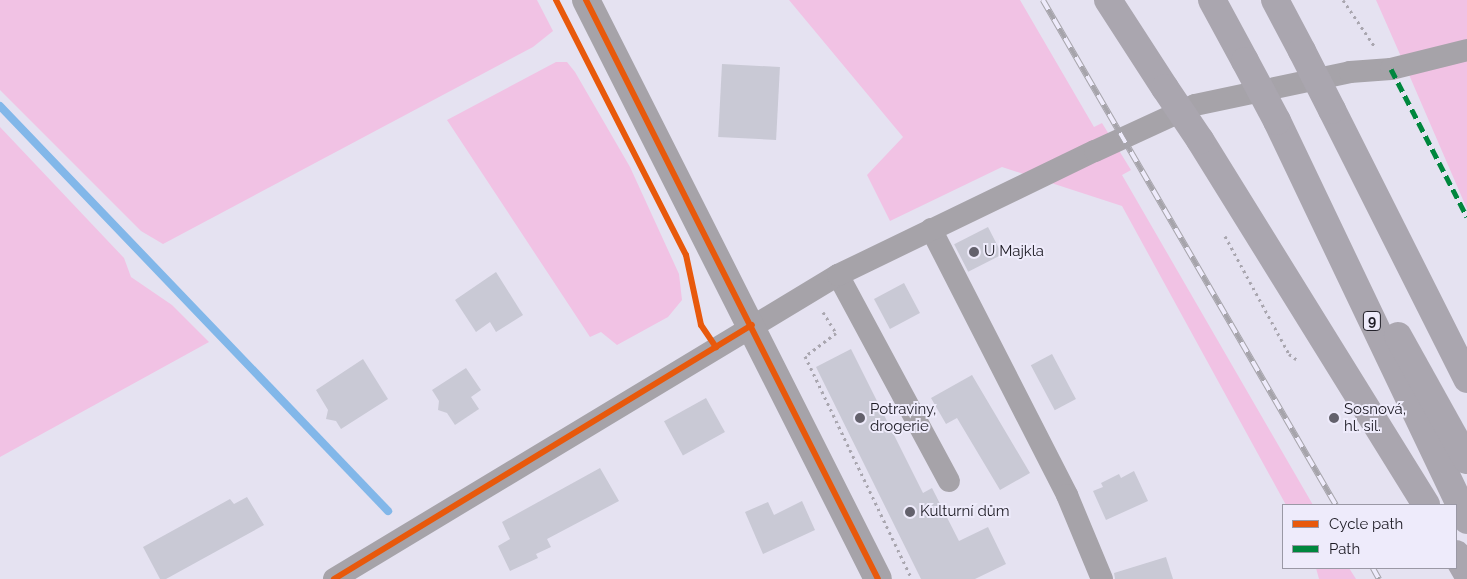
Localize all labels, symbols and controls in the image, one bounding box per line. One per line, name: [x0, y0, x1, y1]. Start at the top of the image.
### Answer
place label: U Majkla: [984, 243, 1044, 261]
marker: U Majkla: [968, 246, 980, 258]
road number: 9: [1362, 310, 1382, 332]
place label: Potraviny, drogerie: [870, 400, 936, 435]
place label: Sosnová, hl. sil.: [1344, 400, 1406, 435]
marker: Potraviny, drogerie: [854, 412, 866, 424]
marker: Sosnová, hl. sil.: [1328, 412, 1340, 424]
place label: Kulturní dům: [920, 503, 1009, 521]
legend: [1282, 504, 1457, 569]
marker: Kulturní dům: [904, 506, 916, 518]
text: Cycle path: [1329, 515, 1403, 533]
text: Path: [1329, 540, 1360, 558]

